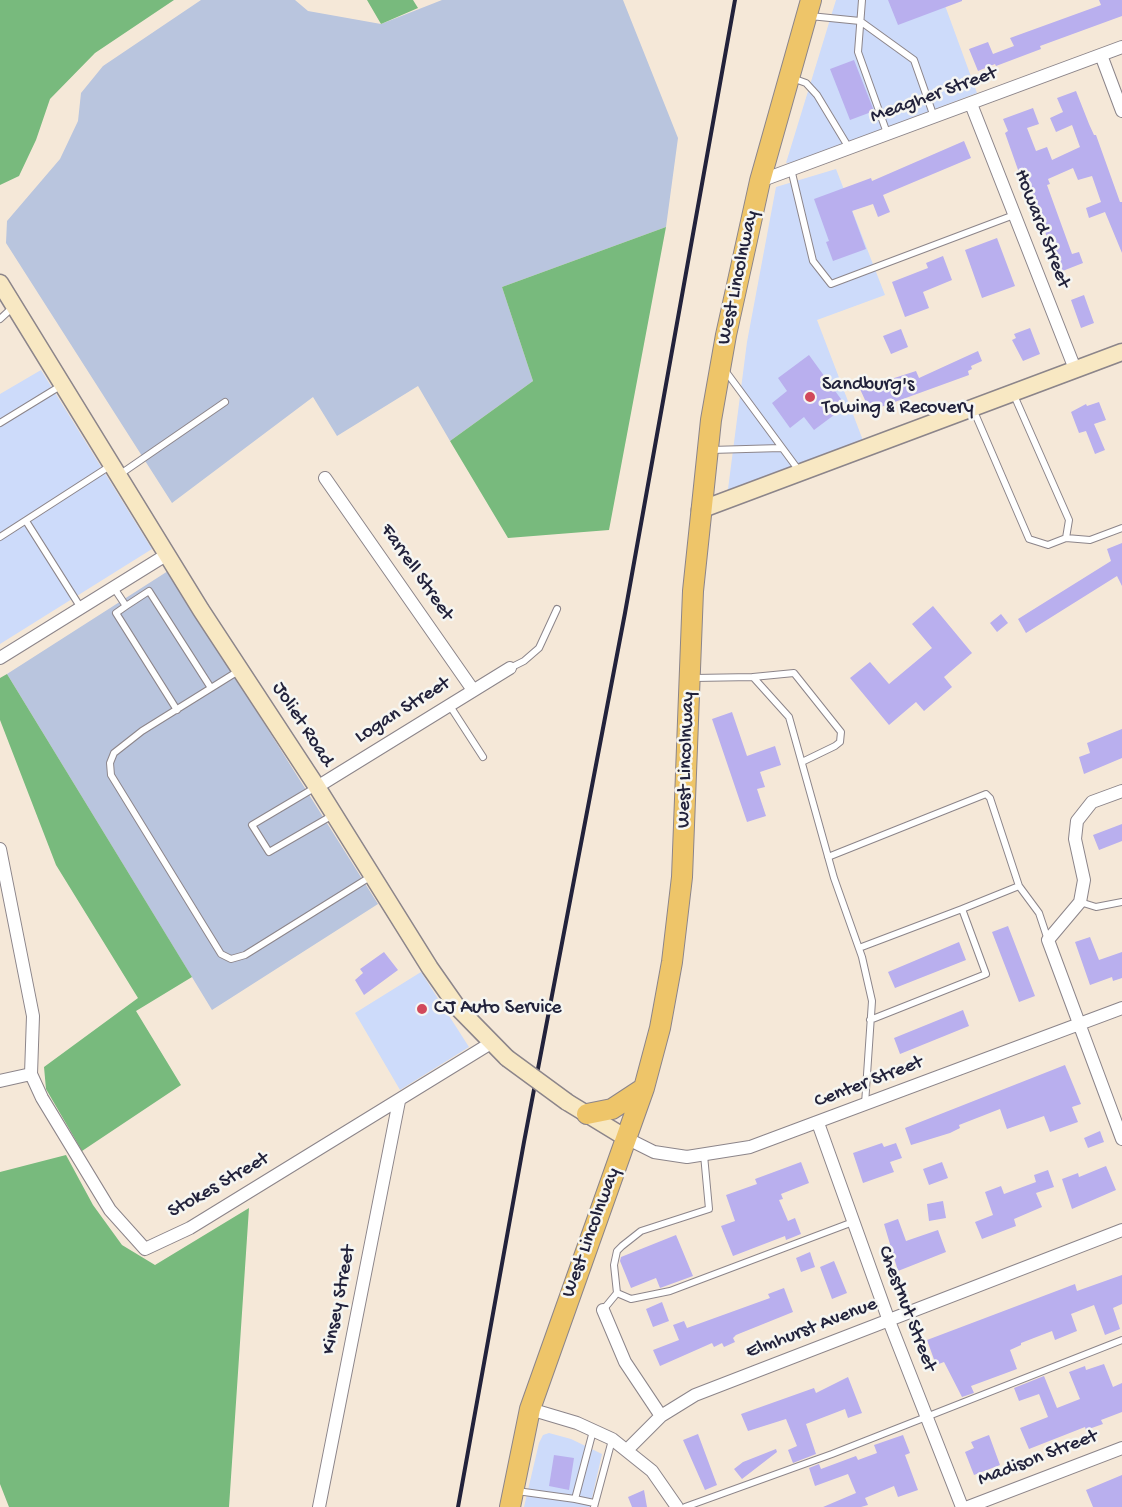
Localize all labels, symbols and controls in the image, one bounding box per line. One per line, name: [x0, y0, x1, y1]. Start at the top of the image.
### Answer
street label: Meagher Street: [867, 62, 1001, 130]
street label: Howard Street: [1007, 166, 1075, 292]
street label: West Lincolnway: [713, 209, 765, 347]
place label: Sandburg's Towing & Recovery: [822, 374, 974, 421]
marker: Sandburg's Towing & Recovery: [803, 390, 817, 404]
street label: Farrell Street: [374, 520, 458, 626]
street label: Logan Street: [351, 672, 455, 750]
street label: Joliet Road: [266, 678, 338, 772]
street label: West Lincolnway: [673, 691, 701, 829]
place label: CJ Auto Service: [434, 997, 562, 1021]
marker: CJ Auto Service: [415, 1002, 429, 1016]
street label: Center Street: [811, 1051, 927, 1115]
street label: Stokes Street: [164, 1147, 274, 1225]
street label: West Lincolnway: [557, 1165, 627, 1301]
street label: Chestnut Street: [871, 1243, 941, 1375]
street label: Kinsey Street: [318, 1244, 362, 1356]
street label: Elmhurst Avenue: [743, 1293, 881, 1365]
street label: Madison Street: [975, 1425, 1101, 1493]

